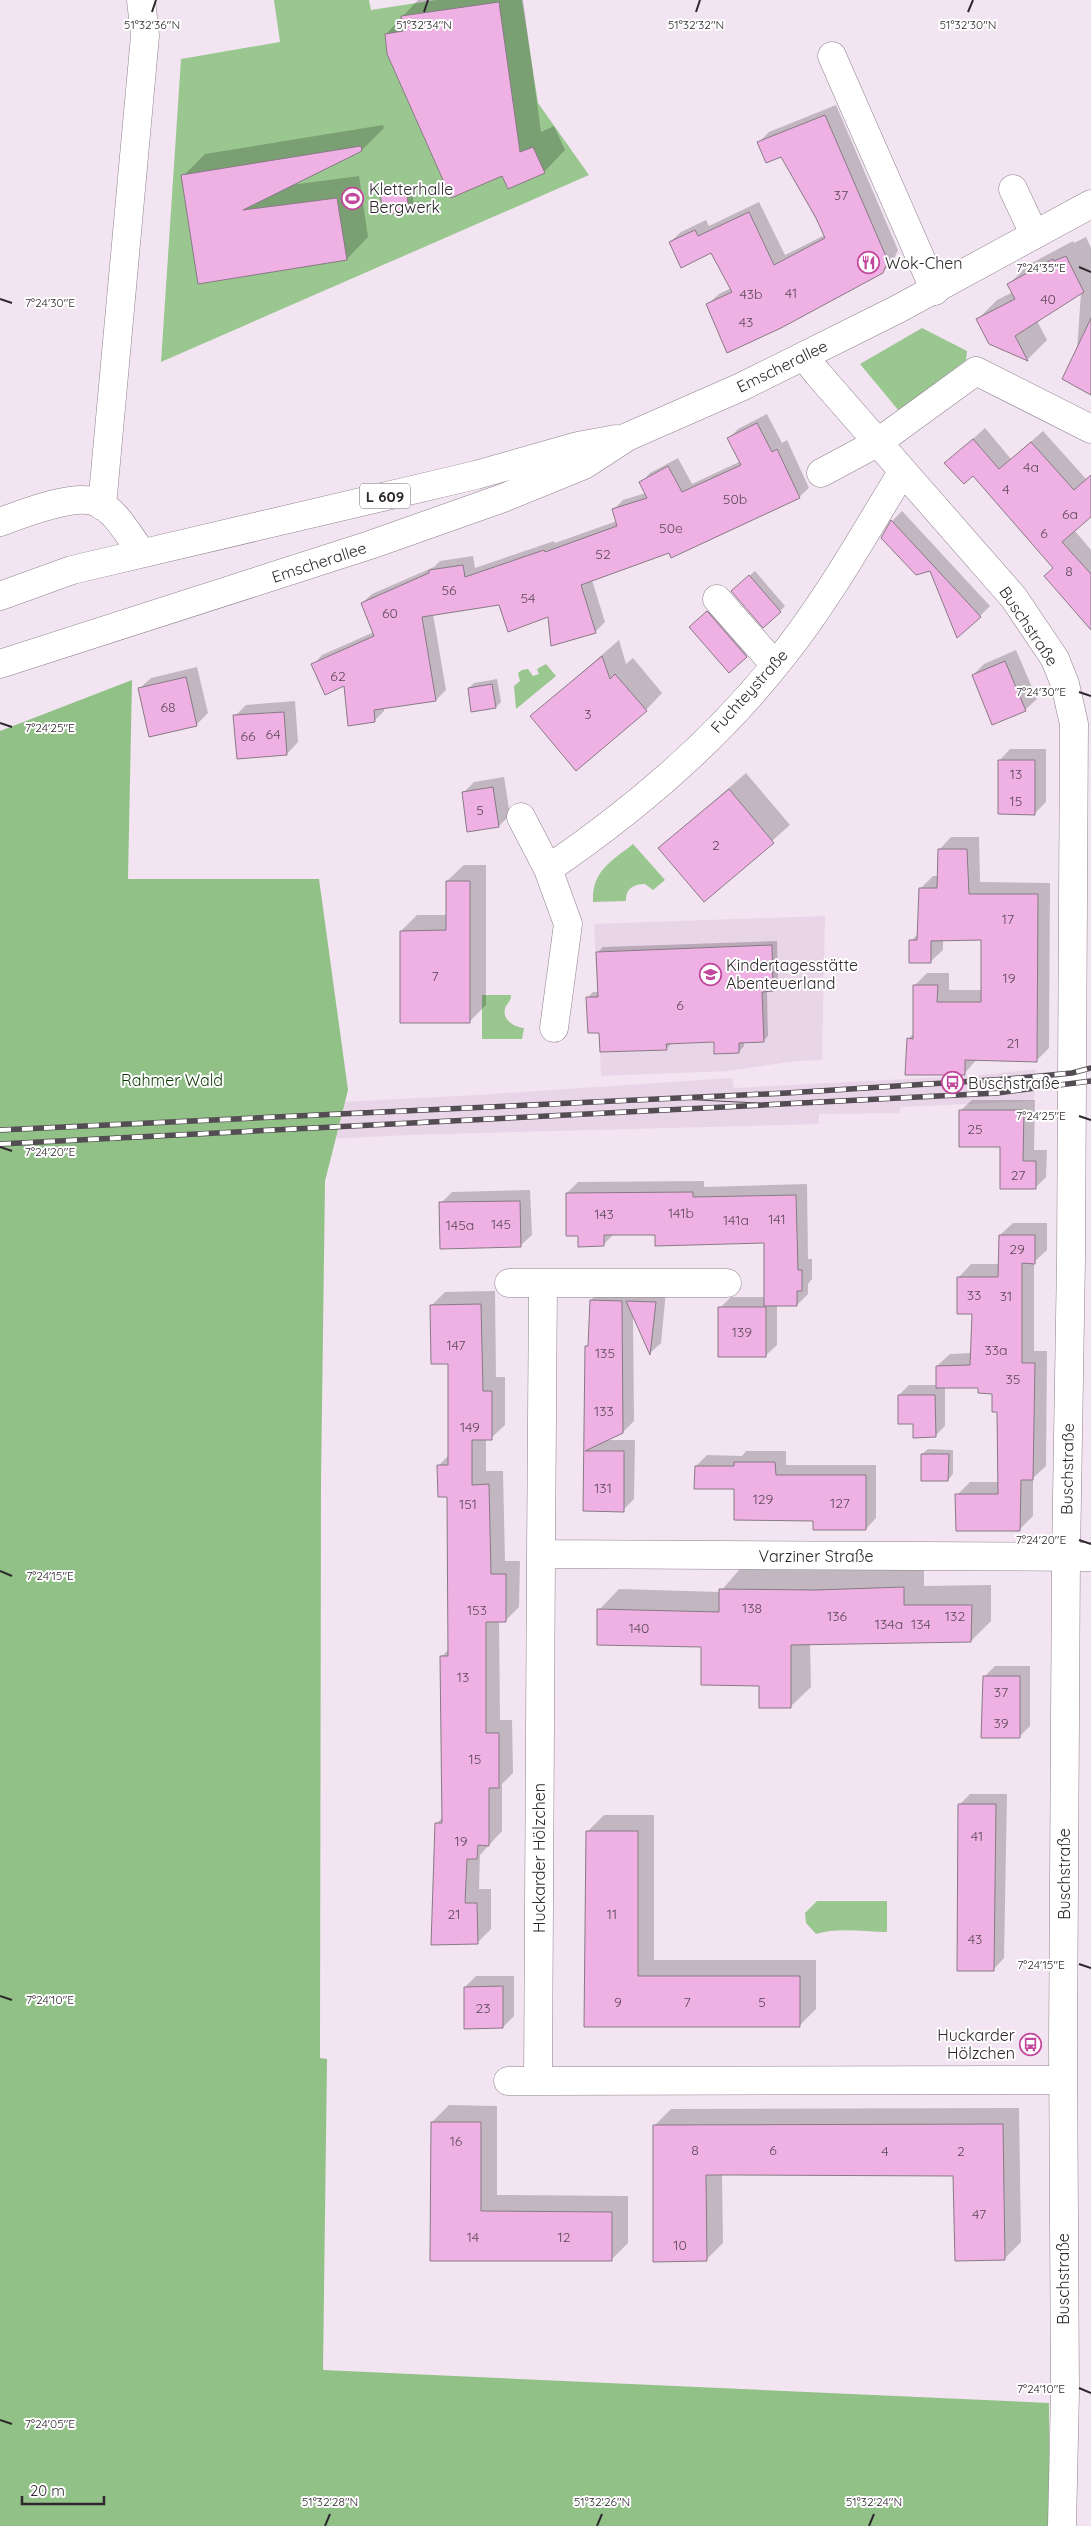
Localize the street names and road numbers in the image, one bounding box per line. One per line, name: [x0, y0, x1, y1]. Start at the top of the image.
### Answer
street label: Emscherallee: [733, 335, 831, 397]
road number: L 609: [360, 484, 410, 508]
street label: Emscherallee: [269, 537, 369, 587]
street label: Buschstraße: [995, 582, 1063, 670]
street label: Fuchteystraße: [706, 645, 792, 737]
street label: Buschstraße: [1056, 1423, 1078, 1515]
street label: Varziner Straße: [758, 1546, 874, 1566]
street label: Huckarder Hölzchen: [529, 1783, 549, 1933]
street label: Buschstraße: [1054, 1828, 1074, 1920]
street label: Buschstraße: [1053, 2233, 1073, 2325]

